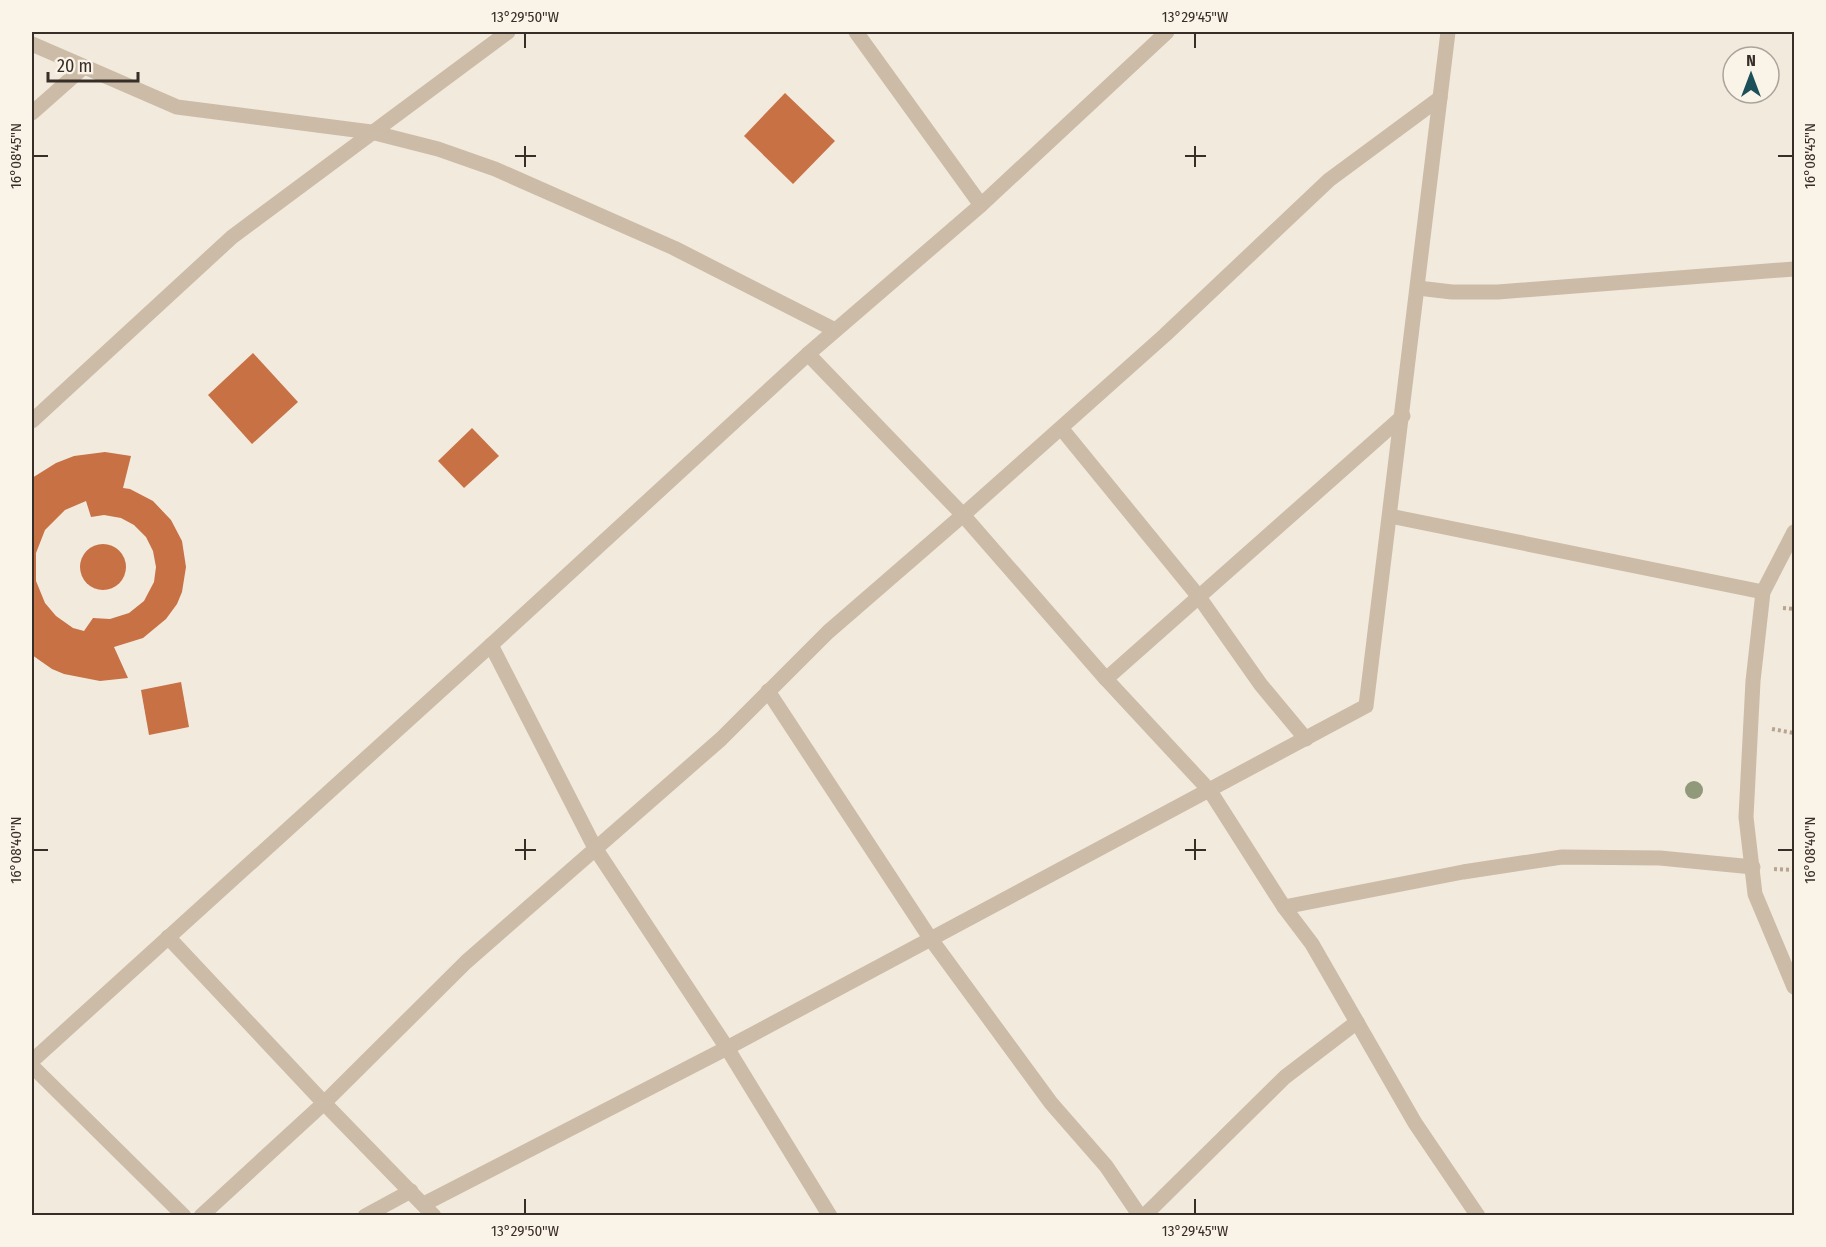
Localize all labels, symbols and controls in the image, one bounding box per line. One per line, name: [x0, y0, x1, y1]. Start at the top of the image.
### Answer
text: 13°29'50"W: [491, 8, 559, 26]
text: 13°29'45"W: [1162, 8, 1228, 26]
scale bar: [48, 45, 138, 83]
north arrow: [1721, 45, 1781, 105]
text: N: [1746, 51, 1756, 70]
text: 20 m: [57, 55, 92, 77]
text: 16°08'45"N: [7, 123, 25, 189]
text: 16°08'45"N: [1801, 123, 1819, 189]
text: 16°08'40"N: [7, 816, 25, 884]
text: 16°08'40"N: [1801, 816, 1819, 884]
text: 13°29'50"W: [491, 1222, 559, 1240]
text: 13°29'45"W: [1162, 1222, 1228, 1240]

